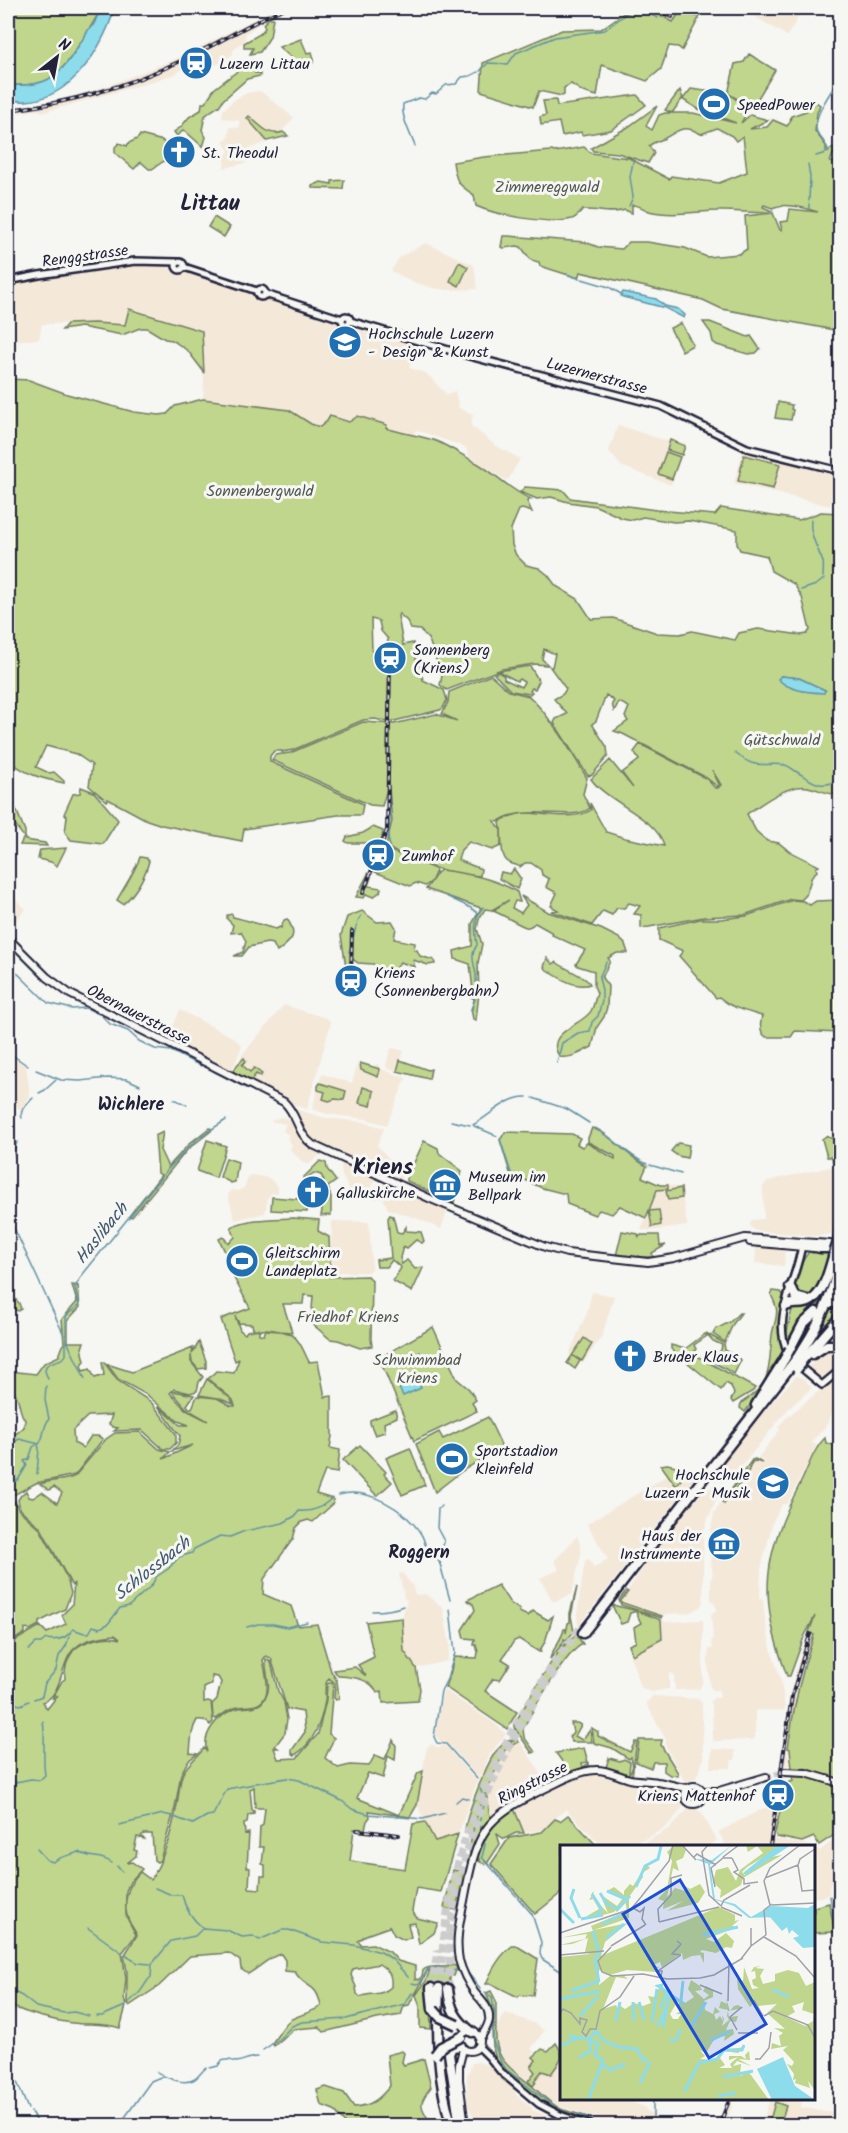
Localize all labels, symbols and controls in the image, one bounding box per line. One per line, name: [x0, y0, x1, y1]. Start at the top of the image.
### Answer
north arrow: [27, 27, 87, 87]
text: N: [53, 32, 75, 59]
station icon: Luzern Littau: [178, 45, 214, 81]
place label: Luzern Littau: [219, 52, 310, 77]
sports icon: SpeedPower: [696, 86, 732, 122]
place label: SpeedPower: [737, 93, 816, 118]
church icon: St. Theodul: [161, 134, 197, 170]
place label: St. Theodul: [202, 141, 278, 166]
park label: Zimmereggwald: [495, 175, 600, 200]
district label: Littau: [180, 187, 240, 222]
street label: Renggstrasse: [40, 238, 130, 275]
place label: Hochschule Luzern - Design & Kunst: [368, 322, 494, 365]
school or university icon: Hochschule Luzern - Design & Kunst: [327, 324, 363, 360]
street label: Luzernerstrasse: [543, 351, 650, 402]
park label: Sonnenbergwald: [206, 479, 315, 504]
place label: Sonnenberg (Kriens): [413, 638, 490, 681]
station icon: Sonnenberg (Kriens): [372, 640, 408, 676]
park label: Gütschwald: [744, 728, 821, 753]
station icon: Zumhof: [360, 837, 396, 873]
place label: Zumhof: [401, 844, 455, 869]
place label: Kriens (Sonnenbergbahn): [374, 961, 500, 1004]
station icon: Kriens (Sonnenbergbahn): [333, 963, 369, 999]
street label: Obernauerstrasse: [82, 978, 195, 1052]
district label: Wichlere: [98, 1091, 165, 1120]
district label: Kriens: [353, 1151, 414, 1186]
place label: Museum im Bellpark: [468, 1165, 546, 1208]
museum icon: Museum im Bellpark: [427, 1167, 463, 1203]
church icon: Galluskirche: [295, 1174, 331, 1210]
place label: Galluskirche: [336, 1181, 415, 1206]
water label: Haslibach: [68, 1196, 137, 1271]
place label: Gleitschirm Landeplatz: [265, 1241, 341, 1284]
sports icon: Gleitschirm Landeplatz: [224, 1243, 260, 1279]
park label: Friedhof Kriens: [297, 1305, 399, 1330]
church icon: Bruder Klaus: [612, 1338, 648, 1374]
place label: Bruder Klaus: [653, 1345, 739, 1370]
park label: Schwimmbad Kriens: [373, 1348, 462, 1391]
place label: Sportstadion Kleinfeld: [475, 1439, 558, 1482]
sports icon: Sportstadion Kleinfeld: [434, 1441, 470, 1477]
place label: Hochschule Luzern – Musik: [644, 1463, 750, 1506]
school or university icon: Hochschule Luzern – Musik: [755, 1465, 791, 1501]
place label: Haus der Instrumente: [620, 1524, 703, 1567]
museum icon: Haus der Instrumente: [706, 1526, 742, 1562]
water label: Schlossbach: [108, 1529, 199, 1609]
district label: Roggern: [388, 1539, 450, 1568]
street label: Ringstrasse: [493, 1755, 572, 1812]
station icon: Kriens Mattenhof: [760, 1777, 796, 1813]
place label: Kriens Mattenhof: [637, 1784, 757, 1809]
inset map: [560, 1845, 815, 2100]

